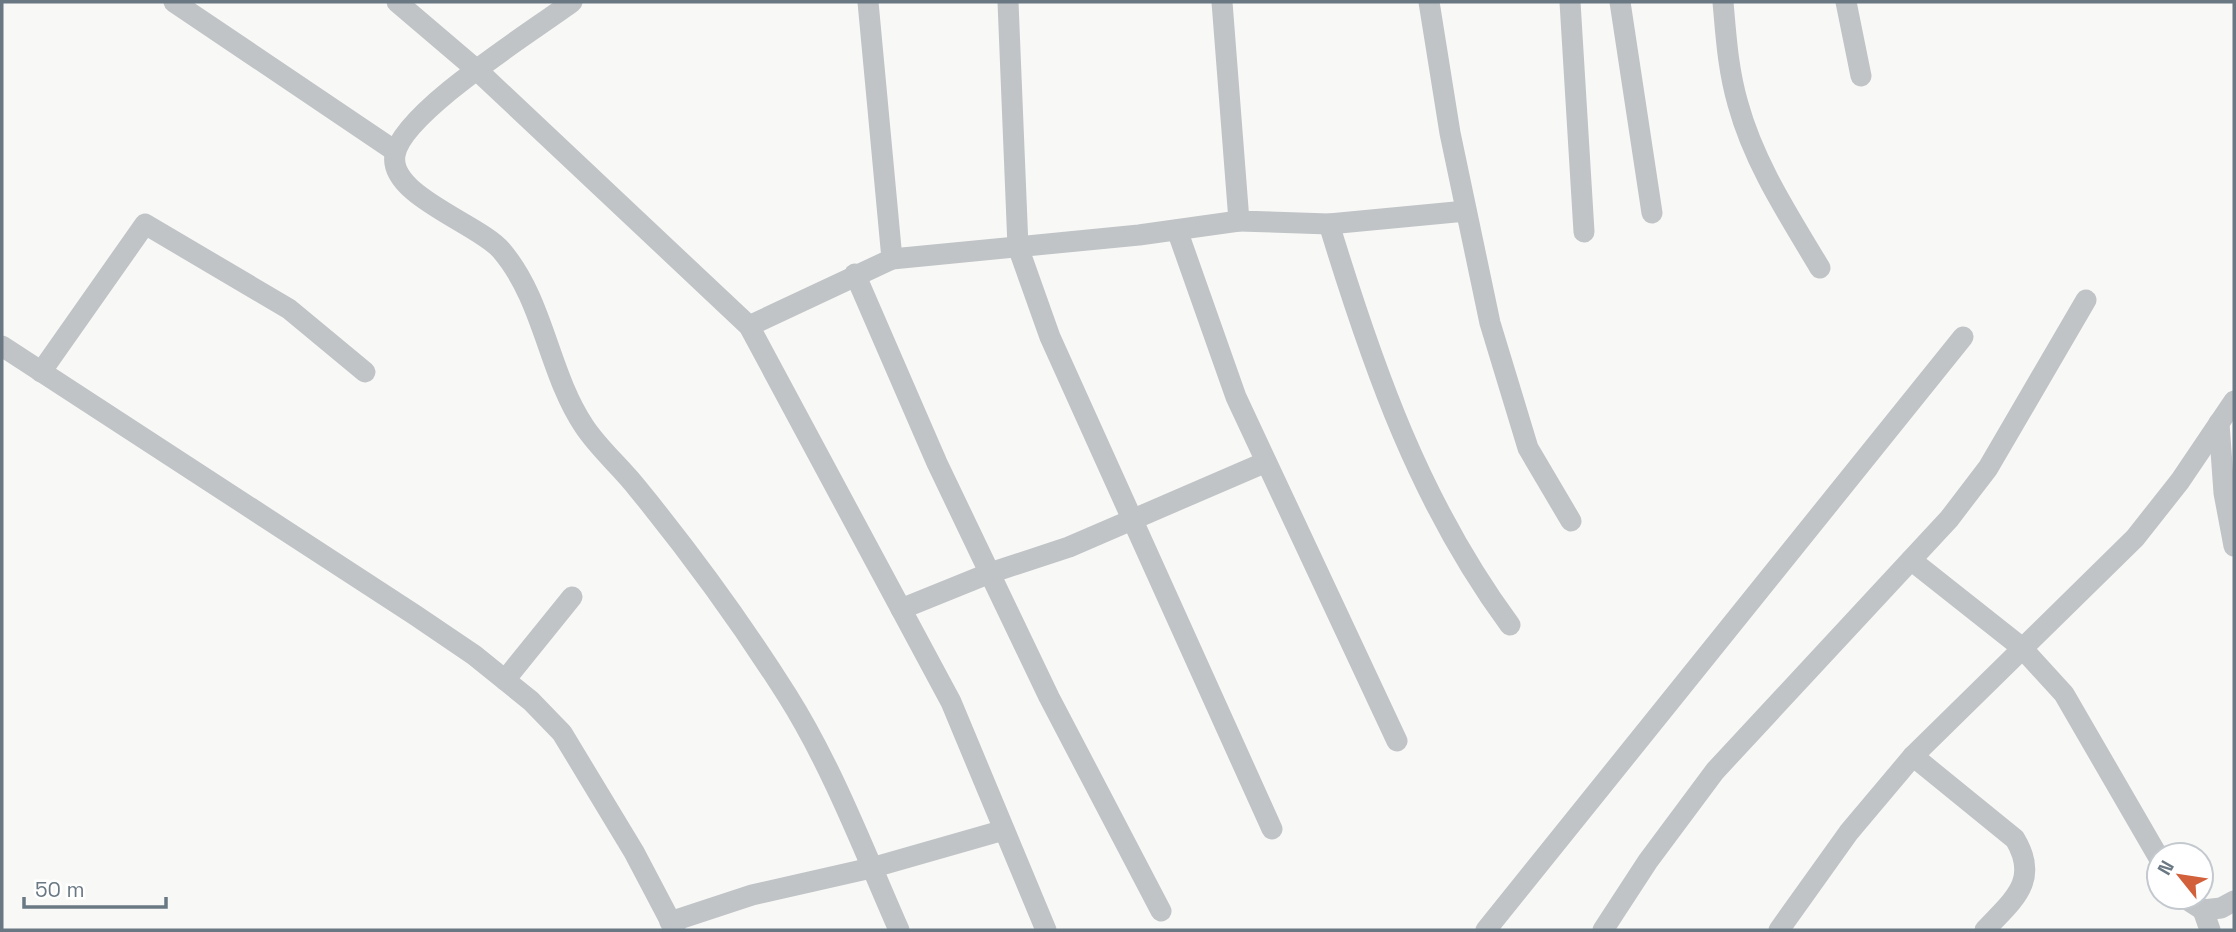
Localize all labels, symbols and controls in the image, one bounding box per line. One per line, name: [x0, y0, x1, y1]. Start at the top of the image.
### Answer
north arrow: [2145, 841, 2215, 911]
text: N: [2152, 856, 2180, 880]
scale bar: [24, 866, 166, 910]
text: 50 m: [35, 876, 85, 903]

